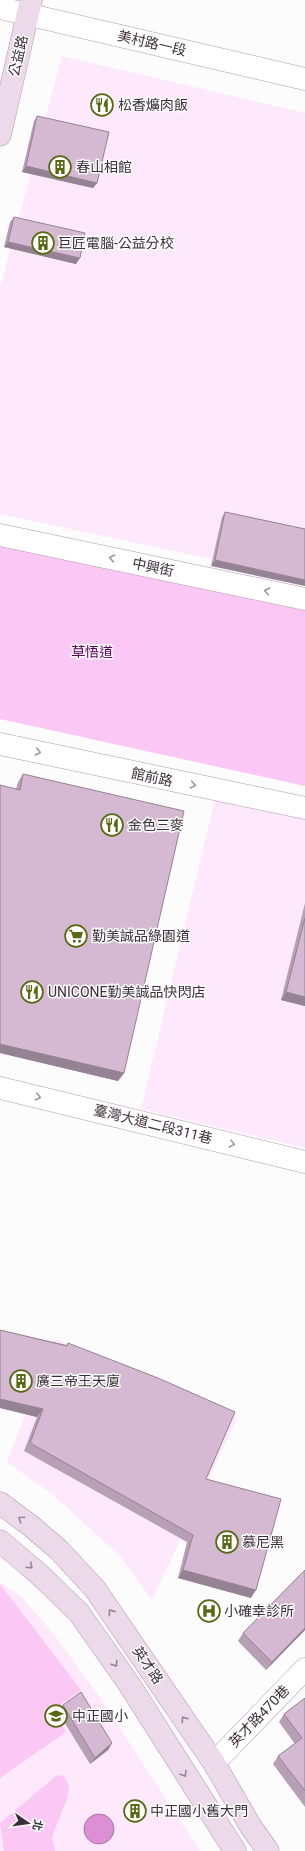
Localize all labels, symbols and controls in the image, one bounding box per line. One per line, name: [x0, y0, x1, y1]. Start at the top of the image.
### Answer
street label: 美村路一段: [116, 27, 188, 59]
street label: 公益路: [5, 34, 31, 78]
restaurant icon: 松香爌肉飯: [89, 92, 115, 118]
place label: 松香爌肉飯: [118, 97, 188, 113]
building icon: 春山相館: [47, 154, 73, 180]
place label: 春山相館: [76, 159, 132, 175]
building icon: 巨匠電腦-公益分校: [30, 230, 56, 256]
place label: 巨匠電腦-公益分校: [58, 235, 174, 251]
one-way arrow: [109, 555, 115, 563]
street label: 中興街: [131, 555, 175, 579]
one-way arrow: [264, 587, 270, 595]
park label: 草悟道: [71, 644, 113, 660]
one-way arrow: [35, 747, 41, 755]
street label: 館前路: [130, 765, 174, 789]
one-way arrow: [189, 781, 196, 789]
restaurant icon: 金色三麥: [99, 812, 125, 838]
place label: 金色三麥: [128, 817, 184, 833]
supermarket icon: 勤美誠品綠園道: [63, 923, 89, 949]
place label: 勤美誠品綠園道: [92, 928, 190, 944]
restaurant icon: UNICONE勤美誠品快閃店: [19, 979, 45, 1005]
place label: UNICONE勤美誠品快閃店: [48, 984, 206, 1000]
one-way arrow: [34, 1092, 41, 1101]
street label: 臺灣大道二段311巷: [92, 1102, 214, 1146]
one-way arrow: [229, 1139, 236, 1147]
building icon: 廣三帝王天廈: [8, 1368, 34, 1394]
place label: 廣三帝王天廈: [36, 1373, 120, 1389]
one-way arrow: [19, 1517, 26, 1524]
building icon: 慕尼黑: [214, 1529, 240, 1555]
place label: 慕尼黑: [242, 1534, 284, 1550]
one-way arrow: [25, 1561, 33, 1569]
hospital icon: 小確幸診所: [196, 1598, 222, 1624]
place label: 小確幸診所: [224, 1603, 294, 1619]
one-way arrow: [108, 1609, 116, 1616]
street label: 英才路: [130, 1643, 166, 1687]
one-way arrow: [110, 1660, 118, 1667]
street label: 英才路470巷: [226, 1682, 292, 1750]
school or university icon: 中正國小: [43, 1703, 69, 1729]
place label: 中正國小: [72, 1708, 128, 1724]
one-way arrow: [181, 1716, 189, 1723]
one-way arrow: [180, 1770, 187, 1777]
building icon: 中正國小舊大門: [122, 1798, 148, 1824]
north arrow: [8, 1803, 48, 1843]
place label: 中正國小舊大門: [150, 1803, 248, 1819]
text: 北: [30, 1818, 45, 1832]

